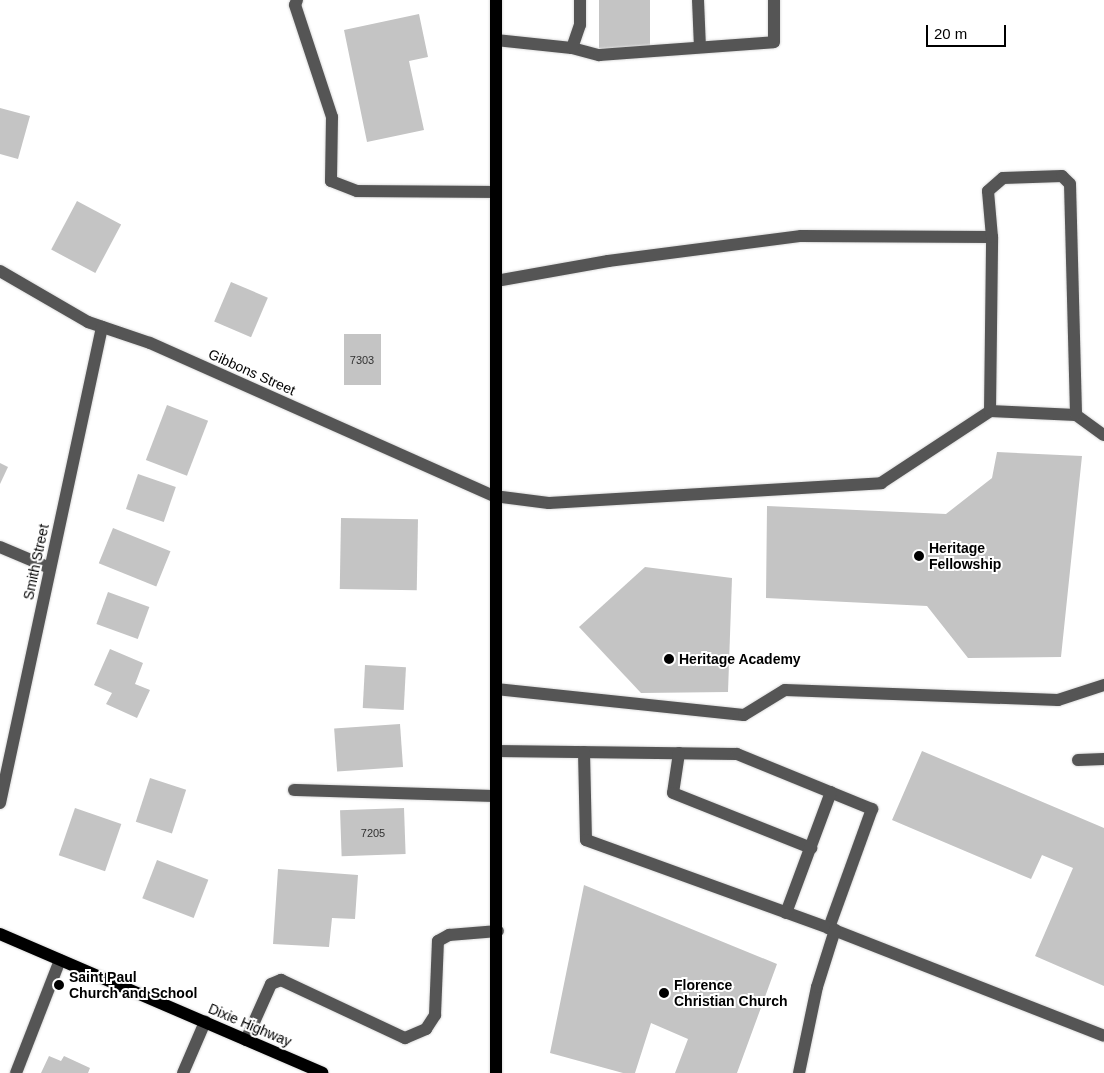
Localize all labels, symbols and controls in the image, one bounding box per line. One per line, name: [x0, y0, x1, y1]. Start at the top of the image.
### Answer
scale bar: [929, 15, 1009, 47]
text: 20 m: [934, 25, 967, 42]
street label: Gibbons Street: [206, 345, 298, 399]
house number: 7303: [350, 353, 374, 367]
street label: Smith Street: [20, 523, 52, 601]
place label: Heritage Fellowship: [929, 540, 1001, 572]
marker: Heritage Fellowship: [913, 550, 925, 562]
place label: Heritage Academy: [679, 651, 801, 667]
marker: Heritage Academy: [663, 653, 675, 665]
house number: 7205: [361, 826, 385, 840]
place label: Saint Paul Church and School: [69, 969, 197, 1002]
place label: Florence Christian Church: [674, 977, 788, 1010]
marker: Saint Paul Church and School: [53, 979, 65, 991]
marker: Florence Christian Church: [658, 987, 670, 999]
street label: Dixie Highway: [206, 1000, 294, 1050]

